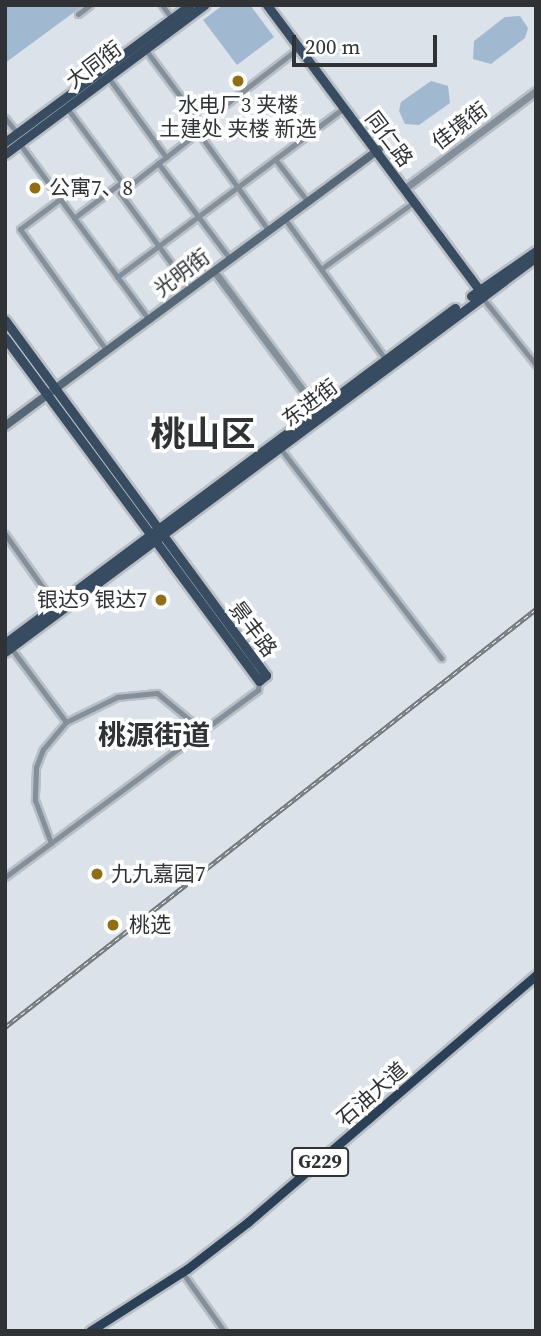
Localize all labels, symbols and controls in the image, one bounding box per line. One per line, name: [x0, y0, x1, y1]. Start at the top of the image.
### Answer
scale bar: [296, 21, 441, 65]
text: 200 m: [305, 32, 360, 61]
street label: 大同街: [61, 36, 127, 94]
marker: 水电厂3 夹楼 土建处 夹楼 新选: [230, 73, 246, 89]
place label: 水电厂3 夹楼 土建处 夹楼 新选: [160, 92, 316, 142]
street label: 佳境街: [427, 97, 493, 155]
street label: 同仁路: [360, 106, 418, 172]
place label: 公寓7、8: [49, 175, 133, 201]
marker: 公寓7、8: [27, 180, 43, 196]
street label: 光明街: [149, 244, 215, 302]
street label: 东进街: [277, 374, 343, 432]
district label: 桃山区: [151, 413, 255, 455]
place label: 银达9 银达7: [37, 587, 147, 613]
marker: 银达9 银达7: [153, 592, 169, 608]
street label: 景丰路: [224, 596, 282, 662]
district label: 桃源街道: [98, 718, 210, 752]
place label: 九九嘉园7: [111, 861, 205, 887]
marker: 九九嘉园7: [89, 866, 105, 882]
place label: 桃选: [129, 912, 171, 938]
marker: 桃选: [103, 915, 123, 935]
street label: 石油大道: [332, 1057, 412, 1131]
road number: G229: [290, 1146, 350, 1178]

